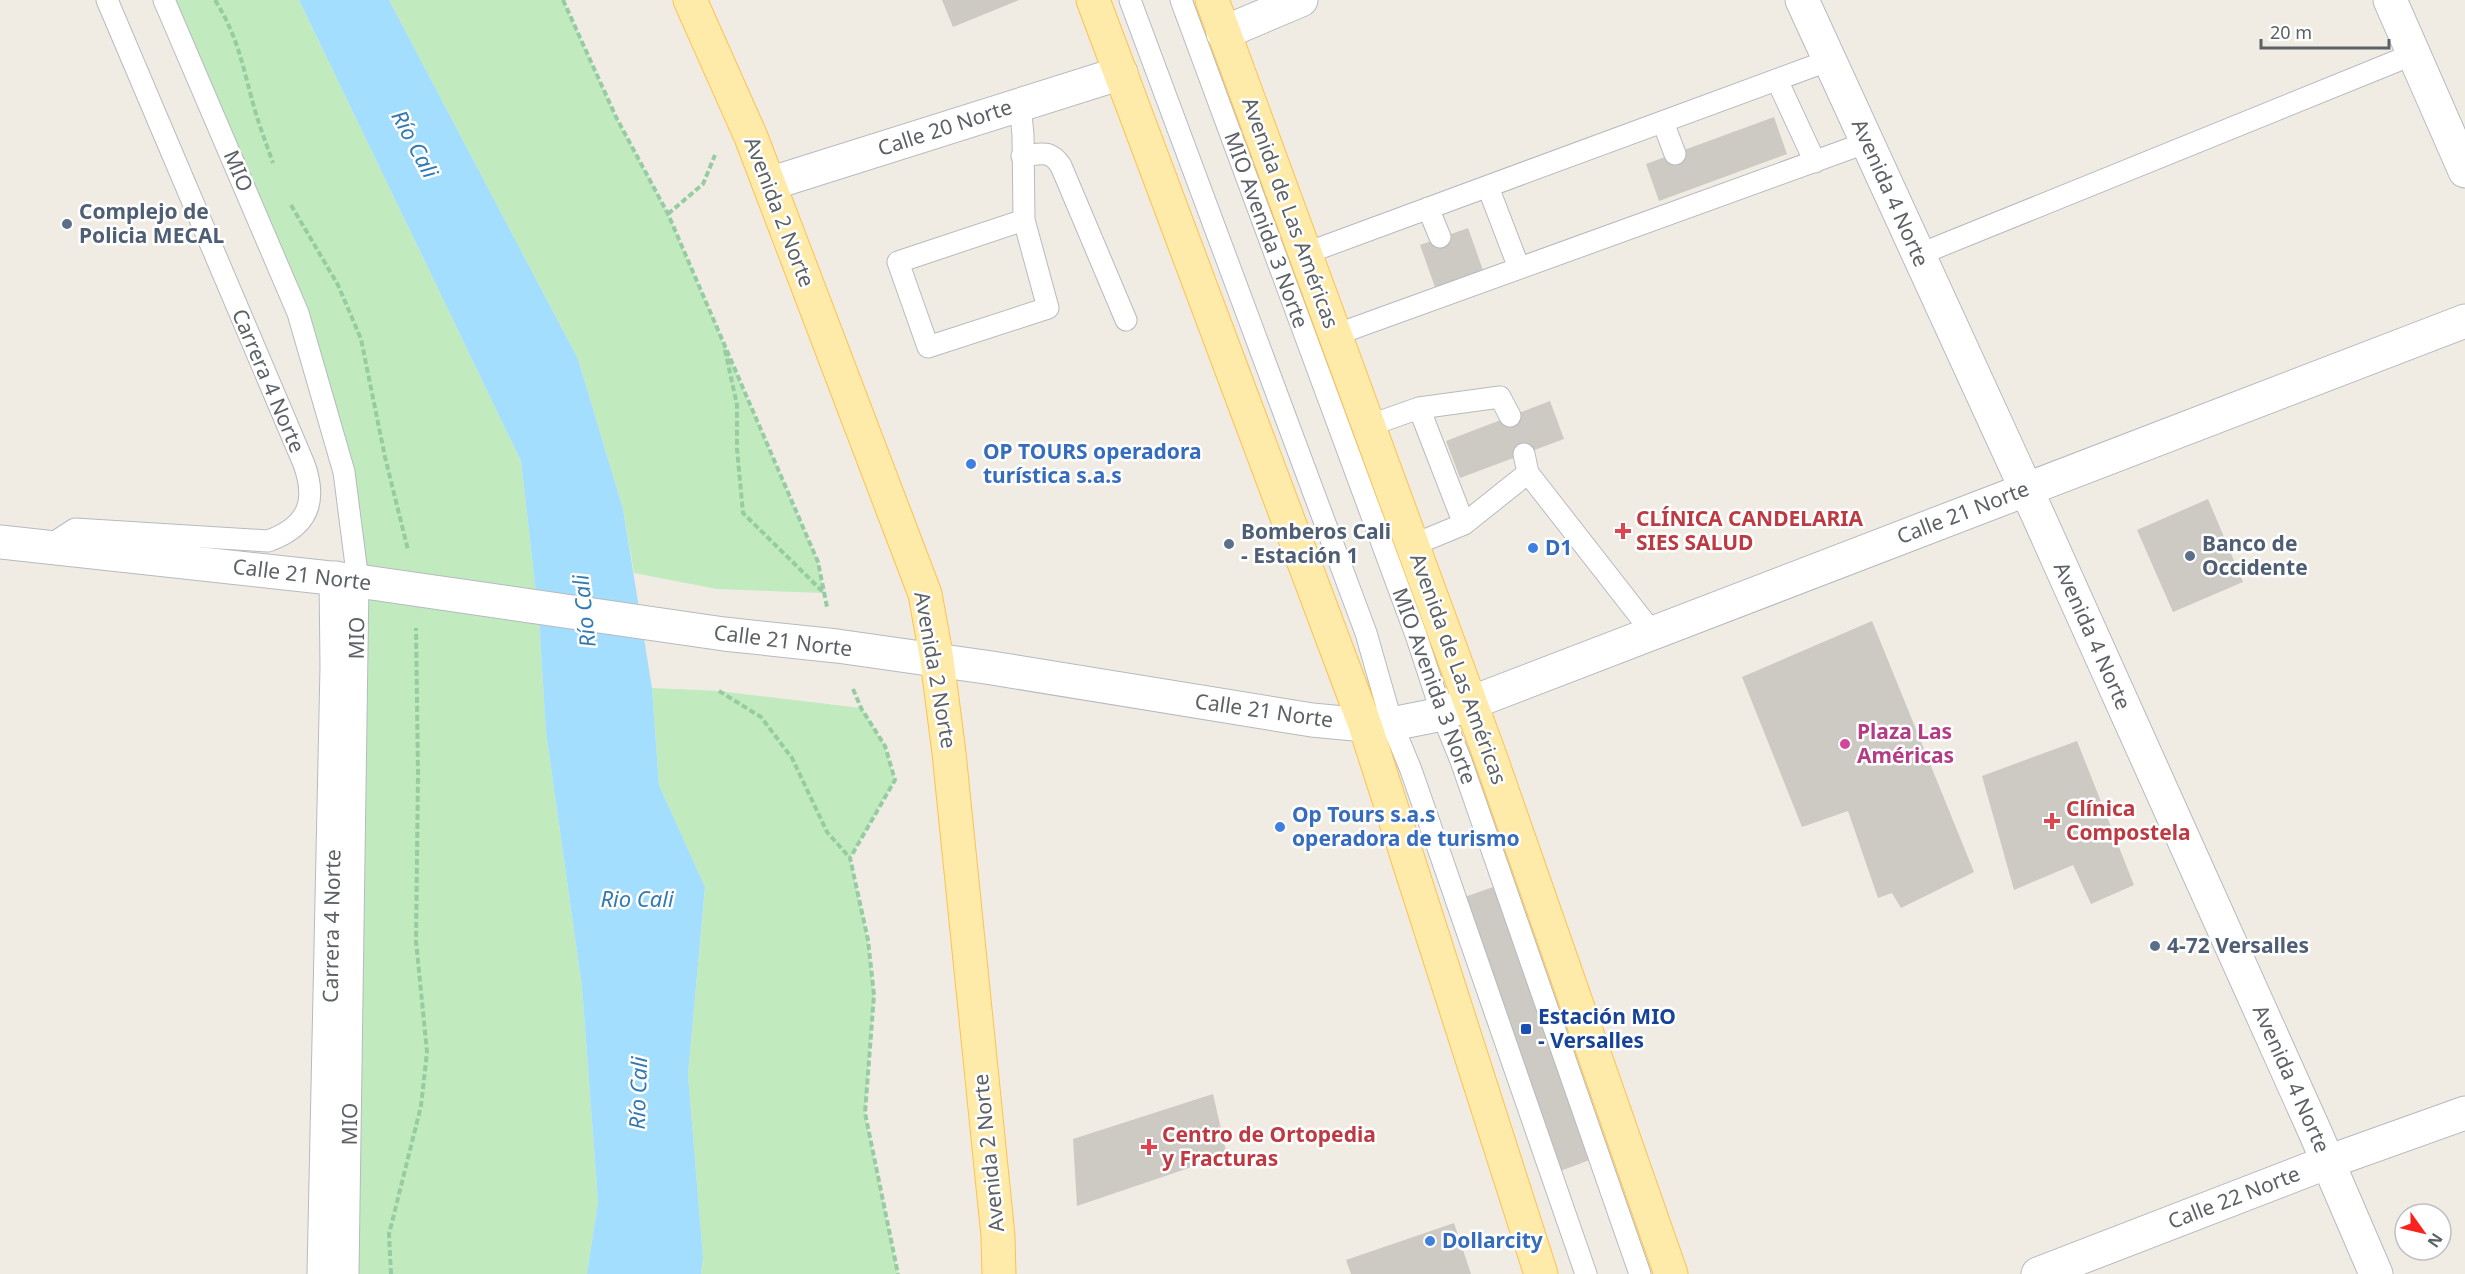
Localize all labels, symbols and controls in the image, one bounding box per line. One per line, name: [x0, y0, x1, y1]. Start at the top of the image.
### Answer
scale bar: [2261, 12, 2388, 50]
text: 20 m: [2270, 20, 2312, 44]
street label: Calle 20 Norte: [874, 92, 1015, 162]
street label: Avenida de Las Américas: [1236, 93, 1346, 332]
water label: Río Cali: [385, 104, 446, 183]
street label: Avenida 4 Norte: [1846, 114, 1936, 271]
street label: MIO Avenida 3 Norte: [1218, 128, 1315, 332]
street label: Avenida 2 Norte: [738, 133, 821, 291]
street label: MIO: [218, 146, 260, 196]
place label: Complejo de Policia MECAL: [79, 197, 224, 249]
marker: Complejo de Policia MECAL: [60, 217, 74, 231]
street label: Carrera 4 Norte: [226, 304, 312, 457]
place label: OP TOURS operadora turística s.a.s: [983, 437, 1202, 489]
marker: OP TOURS operadora turística s.a.s: [964, 457, 978, 471]
street label: Calle 21 Norte: [1893, 474, 2033, 550]
place label: CLÍNICA CANDELARIA SIES SALUD: [1636, 504, 1864, 556]
place label: Bomberos Cali - Estación 1: [1241, 517, 1391, 569]
marker: CLÍNICA CANDELARIA SIES SALUD: [1614, 522, 1632, 540]
place label: Banco de Occidente: [2202, 529, 2308, 581]
place label: D1: [1545, 533, 1572, 561]
marker: Bomberos Cali - Estación 1: [1222, 537, 1236, 551]
marker: D1: [1526, 541, 1540, 555]
street label: Avenida de Las Américas: [1404, 549, 1514, 788]
marker: Banco de Occidente: [2183, 549, 2197, 563]
street label: Calle 21 Norte: [231, 552, 373, 596]
street label: Avenida 4 Norte: [2048, 557, 2138, 714]
water label: Río Cali: [564, 573, 602, 649]
street label: MIO Avenida 3 Norte: [1386, 584, 1483, 788]
street label: Avenida 2 Norte: [908, 589, 964, 750]
street label: MIO: [342, 616, 370, 660]
street label: Calle 21 Norte: [712, 618, 854, 662]
street label: Calle 21 Norte: [1193, 686, 1335, 734]
place label: Plaza Las Américas: [1857, 717, 1954, 769]
marker: Plaza Las Américas: [1838, 737, 1852, 751]
place label: Clínica Compostela: [2066, 794, 2191, 846]
place label: Op Tours s.a.s operadora de turismo: [1292, 800, 1520, 852]
marker: Clínica Compostela: [2043, 812, 2061, 830]
marker: Op Tours s.a.s operadora de turismo: [1273, 820, 1287, 834]
street label: Carrera 4 Norte: [316, 849, 346, 1003]
water label: Rio Cali: [600, 883, 674, 913]
place label: 4-72 Versalles: [2167, 931, 2309, 959]
marker: 4-72 Versalles: [2148, 939, 2162, 953]
street label: Avenida 4 Norte: [2247, 1000, 2337, 1157]
place label: Estación MIO - Versalles: [1538, 1002, 1676, 1054]
marker: Estación MIO - Versalles: [1519, 1022, 1533, 1036]
water label: Río Cali: [621, 1056, 653, 1130]
street label: Avenida 2 Norte: [966, 1073, 1010, 1233]
street label: MIO: [335, 1102, 363, 1146]
place label: Centro de Ortopedia y Fracturas: [1162, 1120, 1376, 1172]
marker: Centro de Ortopedia y Fracturas: [1140, 1138, 1158, 1156]
street label: Calle 22 Norte: [2164, 1159, 2304, 1235]
north arrow: [2393, 1202, 2453, 1262]
place label: Dollarcity: [1442, 1226, 1543, 1254]
text: N: [2423, 1229, 2448, 1252]
marker: Dollarcity: [1423, 1234, 1437, 1248]

